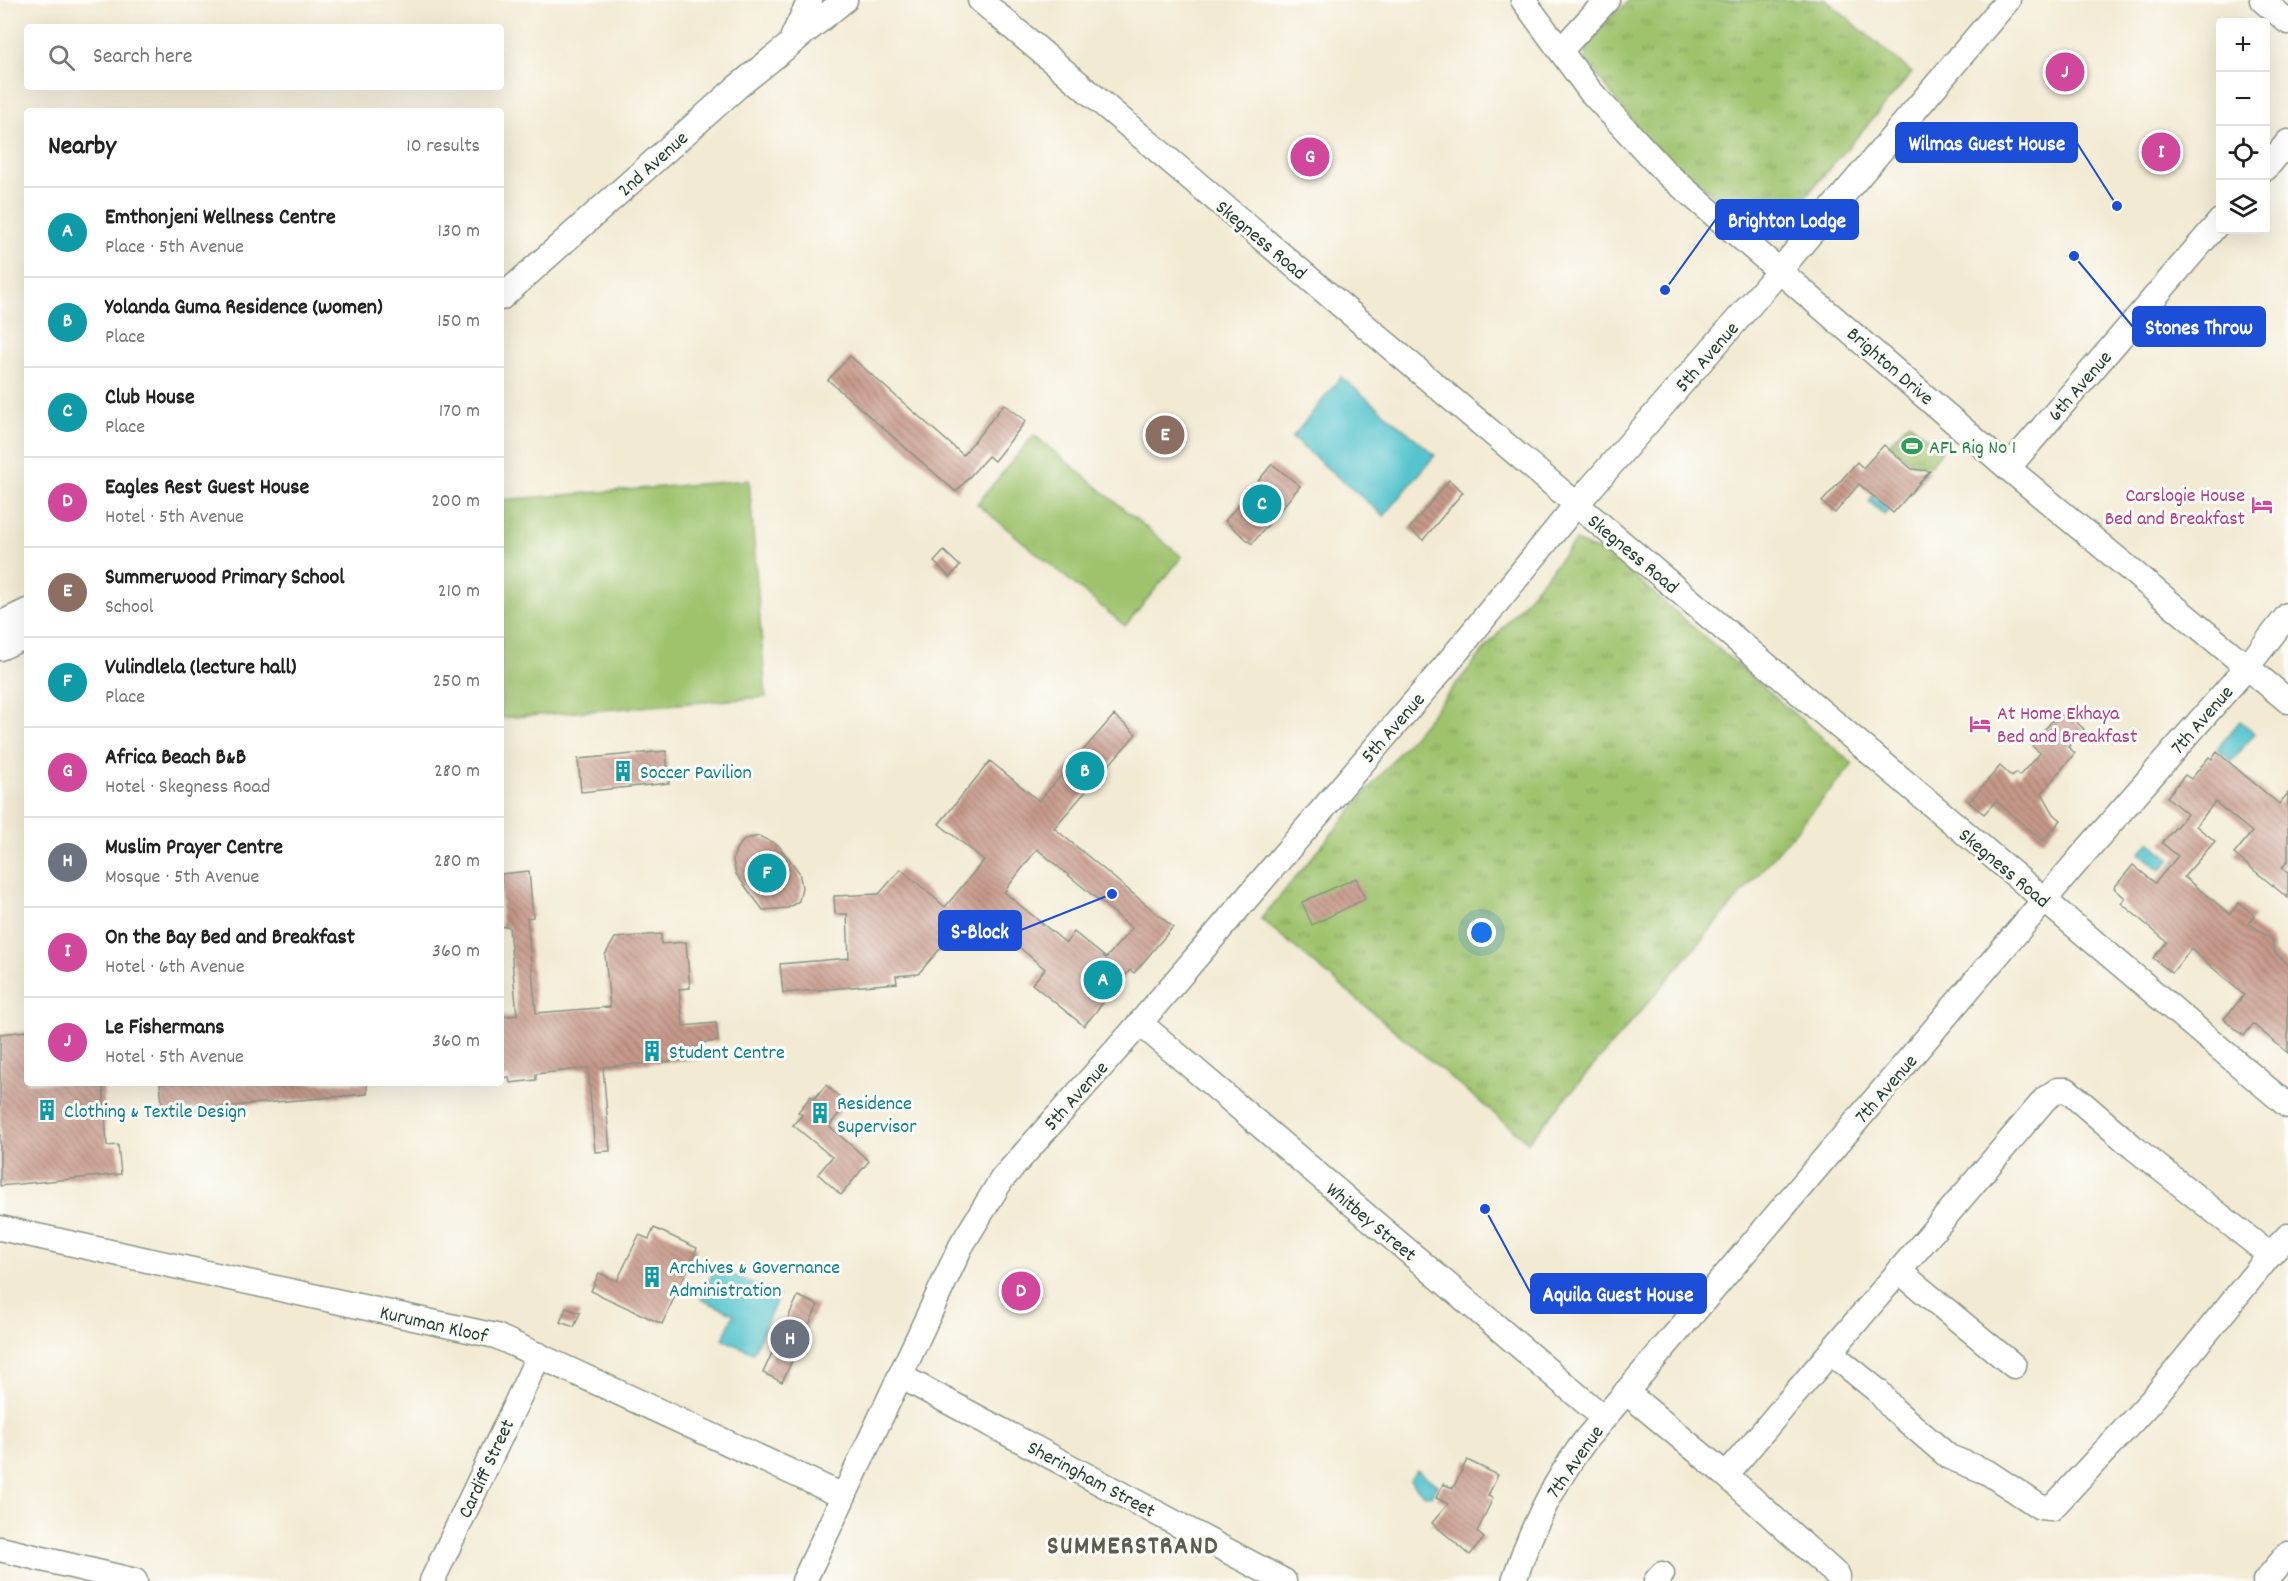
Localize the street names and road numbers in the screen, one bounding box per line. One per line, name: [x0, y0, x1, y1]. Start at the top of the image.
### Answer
street label: 2nd Avenue: [612, 126, 696, 205]
street label: Skegness Road: [1208, 195, 1312, 288]
street label: 5th Avenue: [1670, 317, 1747, 399]
street label: Brighton Drive: [1839, 322, 1939, 413]
street label: 6th Avenue: [2043, 345, 2120, 428]
street label: Skegness Road: [1580, 509, 1684, 602]
street label: 7th Avenue: [2165, 680, 2241, 762]
street label: 5th Avenue: [1356, 688, 1433, 770]
street label: Skegness Road: [1951, 823, 2055, 916]
street label: 7th Avenue: [1849, 1049, 1925, 1131]
street label: 5th Avenue: [1038, 1056, 1116, 1138]
street label: Whitbey Street: [1319, 1177, 1421, 1270]
street label: Kuruman Kloof: [377, 1300, 491, 1352]
street label: Cardiff Street: [453, 1415, 523, 1523]
street label: 7th Avenue: [1541, 1420, 1612, 1505]
street label: Sheringham Street: [1022, 1435, 1160, 1526]

